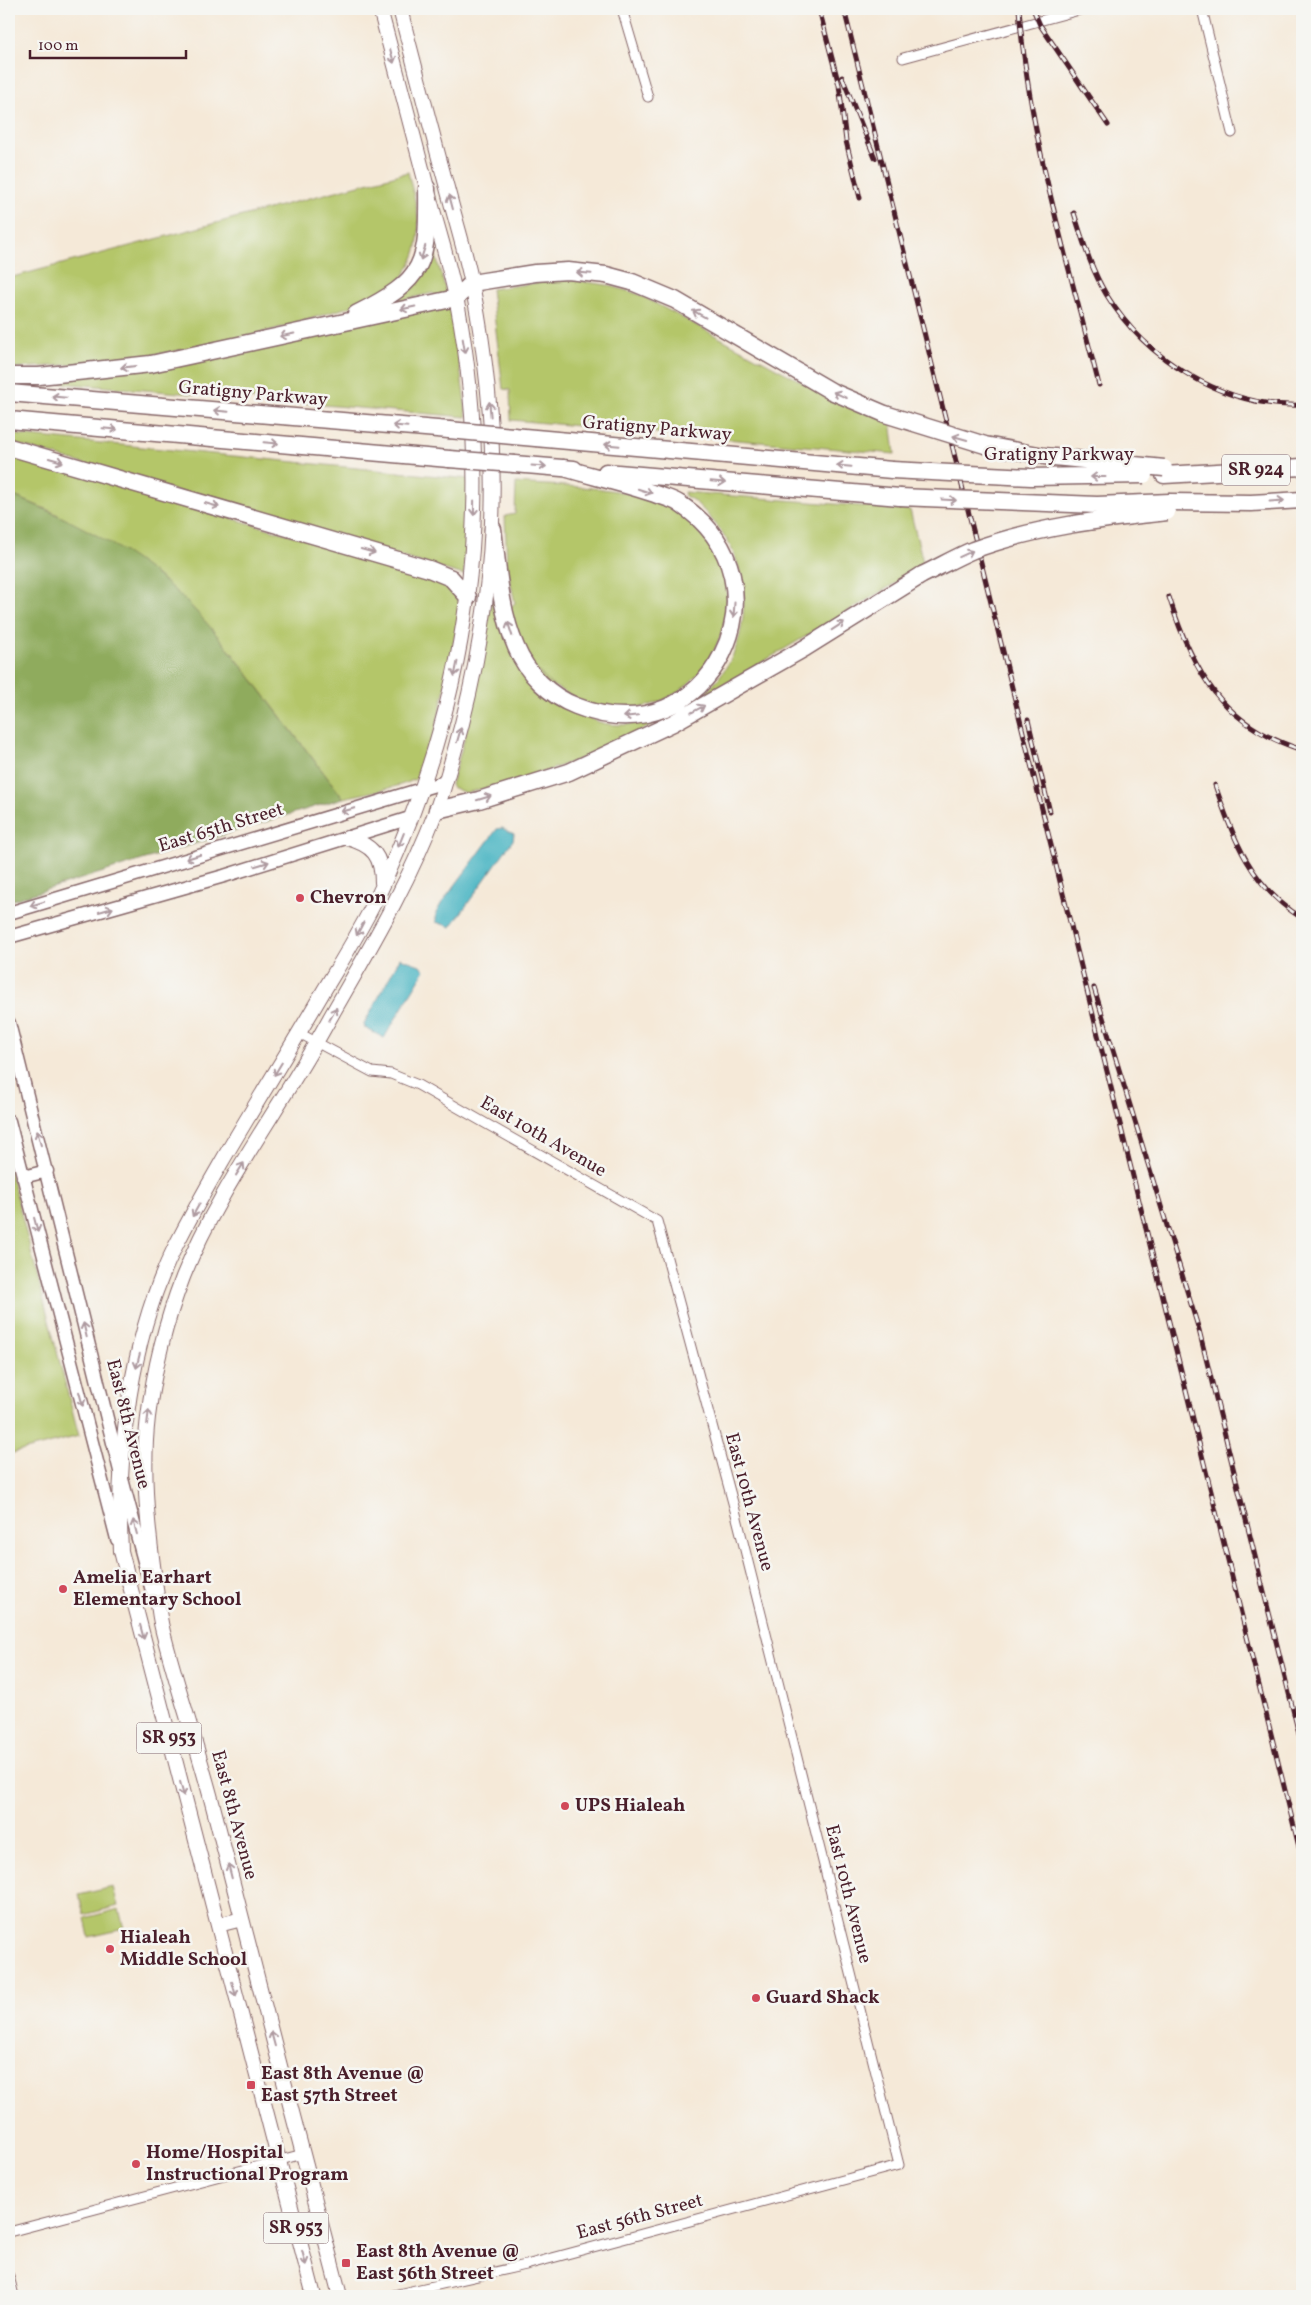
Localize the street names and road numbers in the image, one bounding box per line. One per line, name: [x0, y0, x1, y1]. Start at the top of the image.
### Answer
street label: Gratigny Parkway: [177, 375, 329, 413]
street label: Gratigny Parkway: [581, 410, 733, 448]
street label: Gratigny Parkway: [984, 442, 1134, 468]
road number: SR 924: [1222, 454, 1290, 486]
street label: East 65th Street: [155, 796, 287, 859]
street label: East 10th Avenue: [475, 1090, 611, 1184]
street label: East 8th Avenue: [99, 1356, 157, 1492]
street label: East 10th Avenue: [718, 1430, 780, 1574]
road number: SR 953: [136, 1722, 202, 1754]
street label: East 8th Avenue: [204, 1747, 264, 1883]
street label: East 10th Avenue: [818, 1822, 878, 1966]
street label: East 56th Street: [574, 2188, 706, 2246]
road number: SR 953: [264, 2212, 328, 2244]

